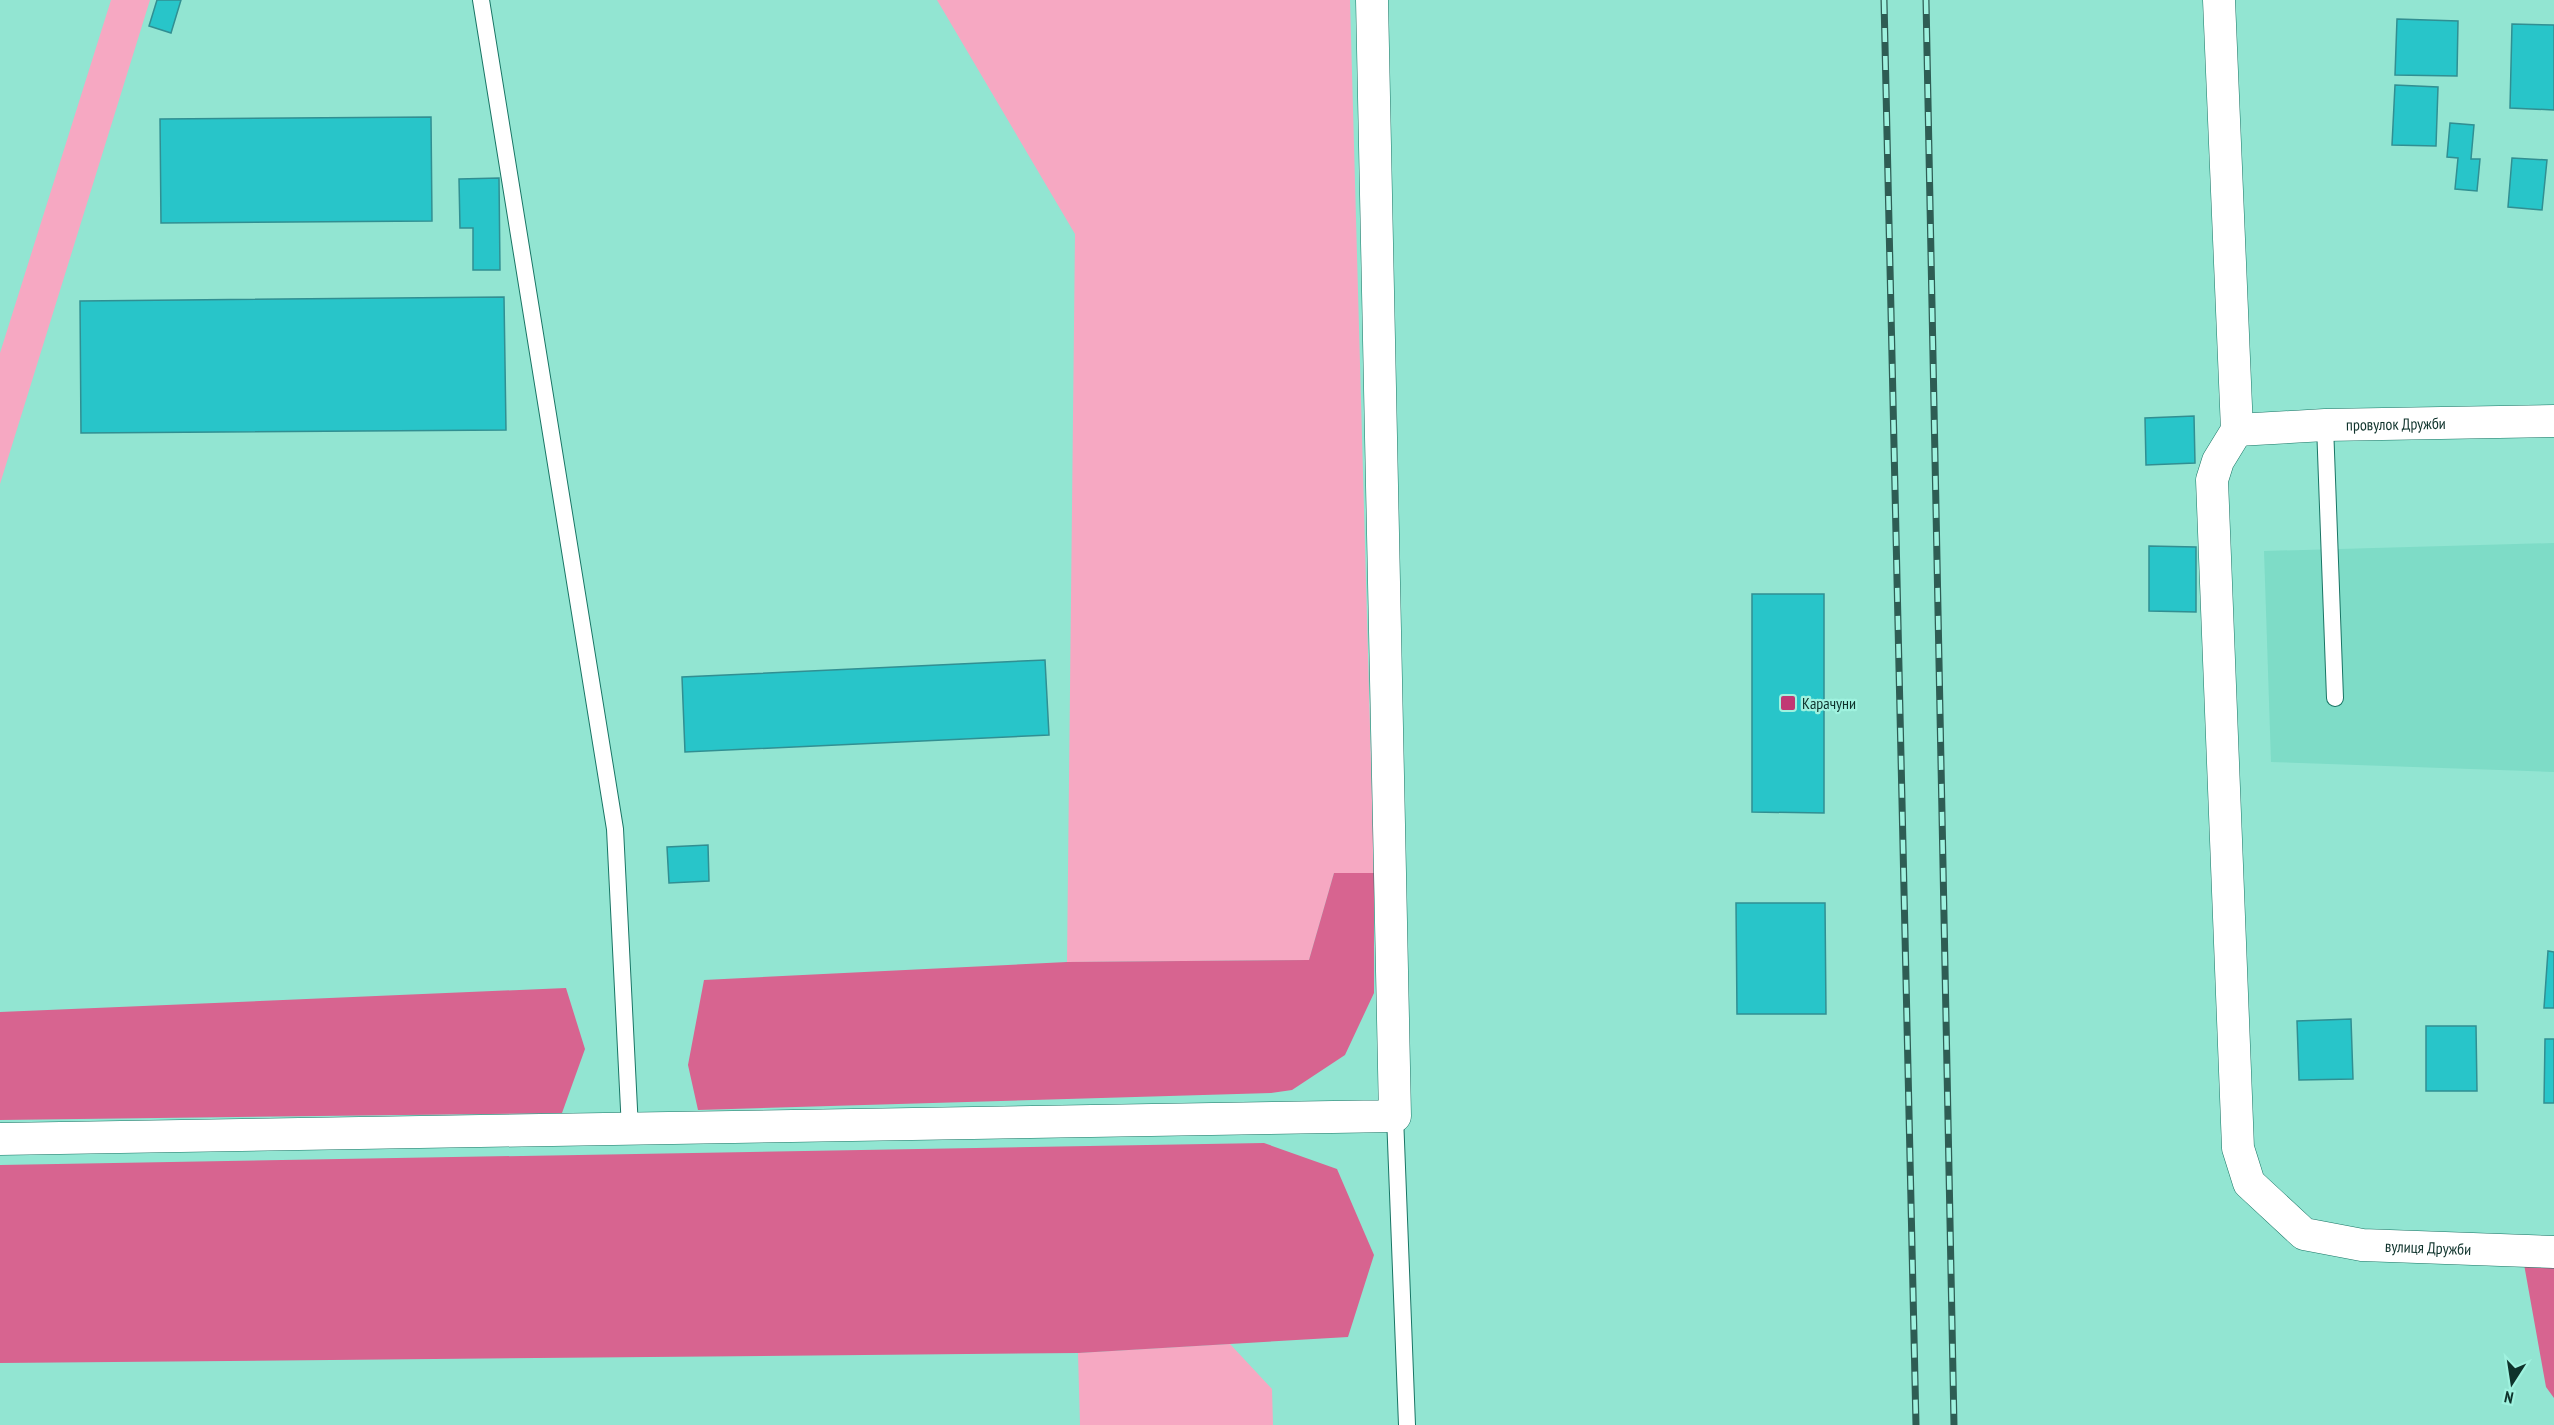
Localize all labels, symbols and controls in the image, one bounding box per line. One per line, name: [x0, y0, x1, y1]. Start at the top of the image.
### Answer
street label: провулок Дружби: [2346, 413, 2446, 435]
place label: Карачуни: [1802, 693, 1856, 713]
marker: Карачуни: [1779, 694, 1797, 712]
street label: вулиця Дружби: [2385, 1236, 2472, 1259]
north arrow: [2482, 1353, 2542, 1413]
text: N: [2503, 1387, 2515, 1408]

